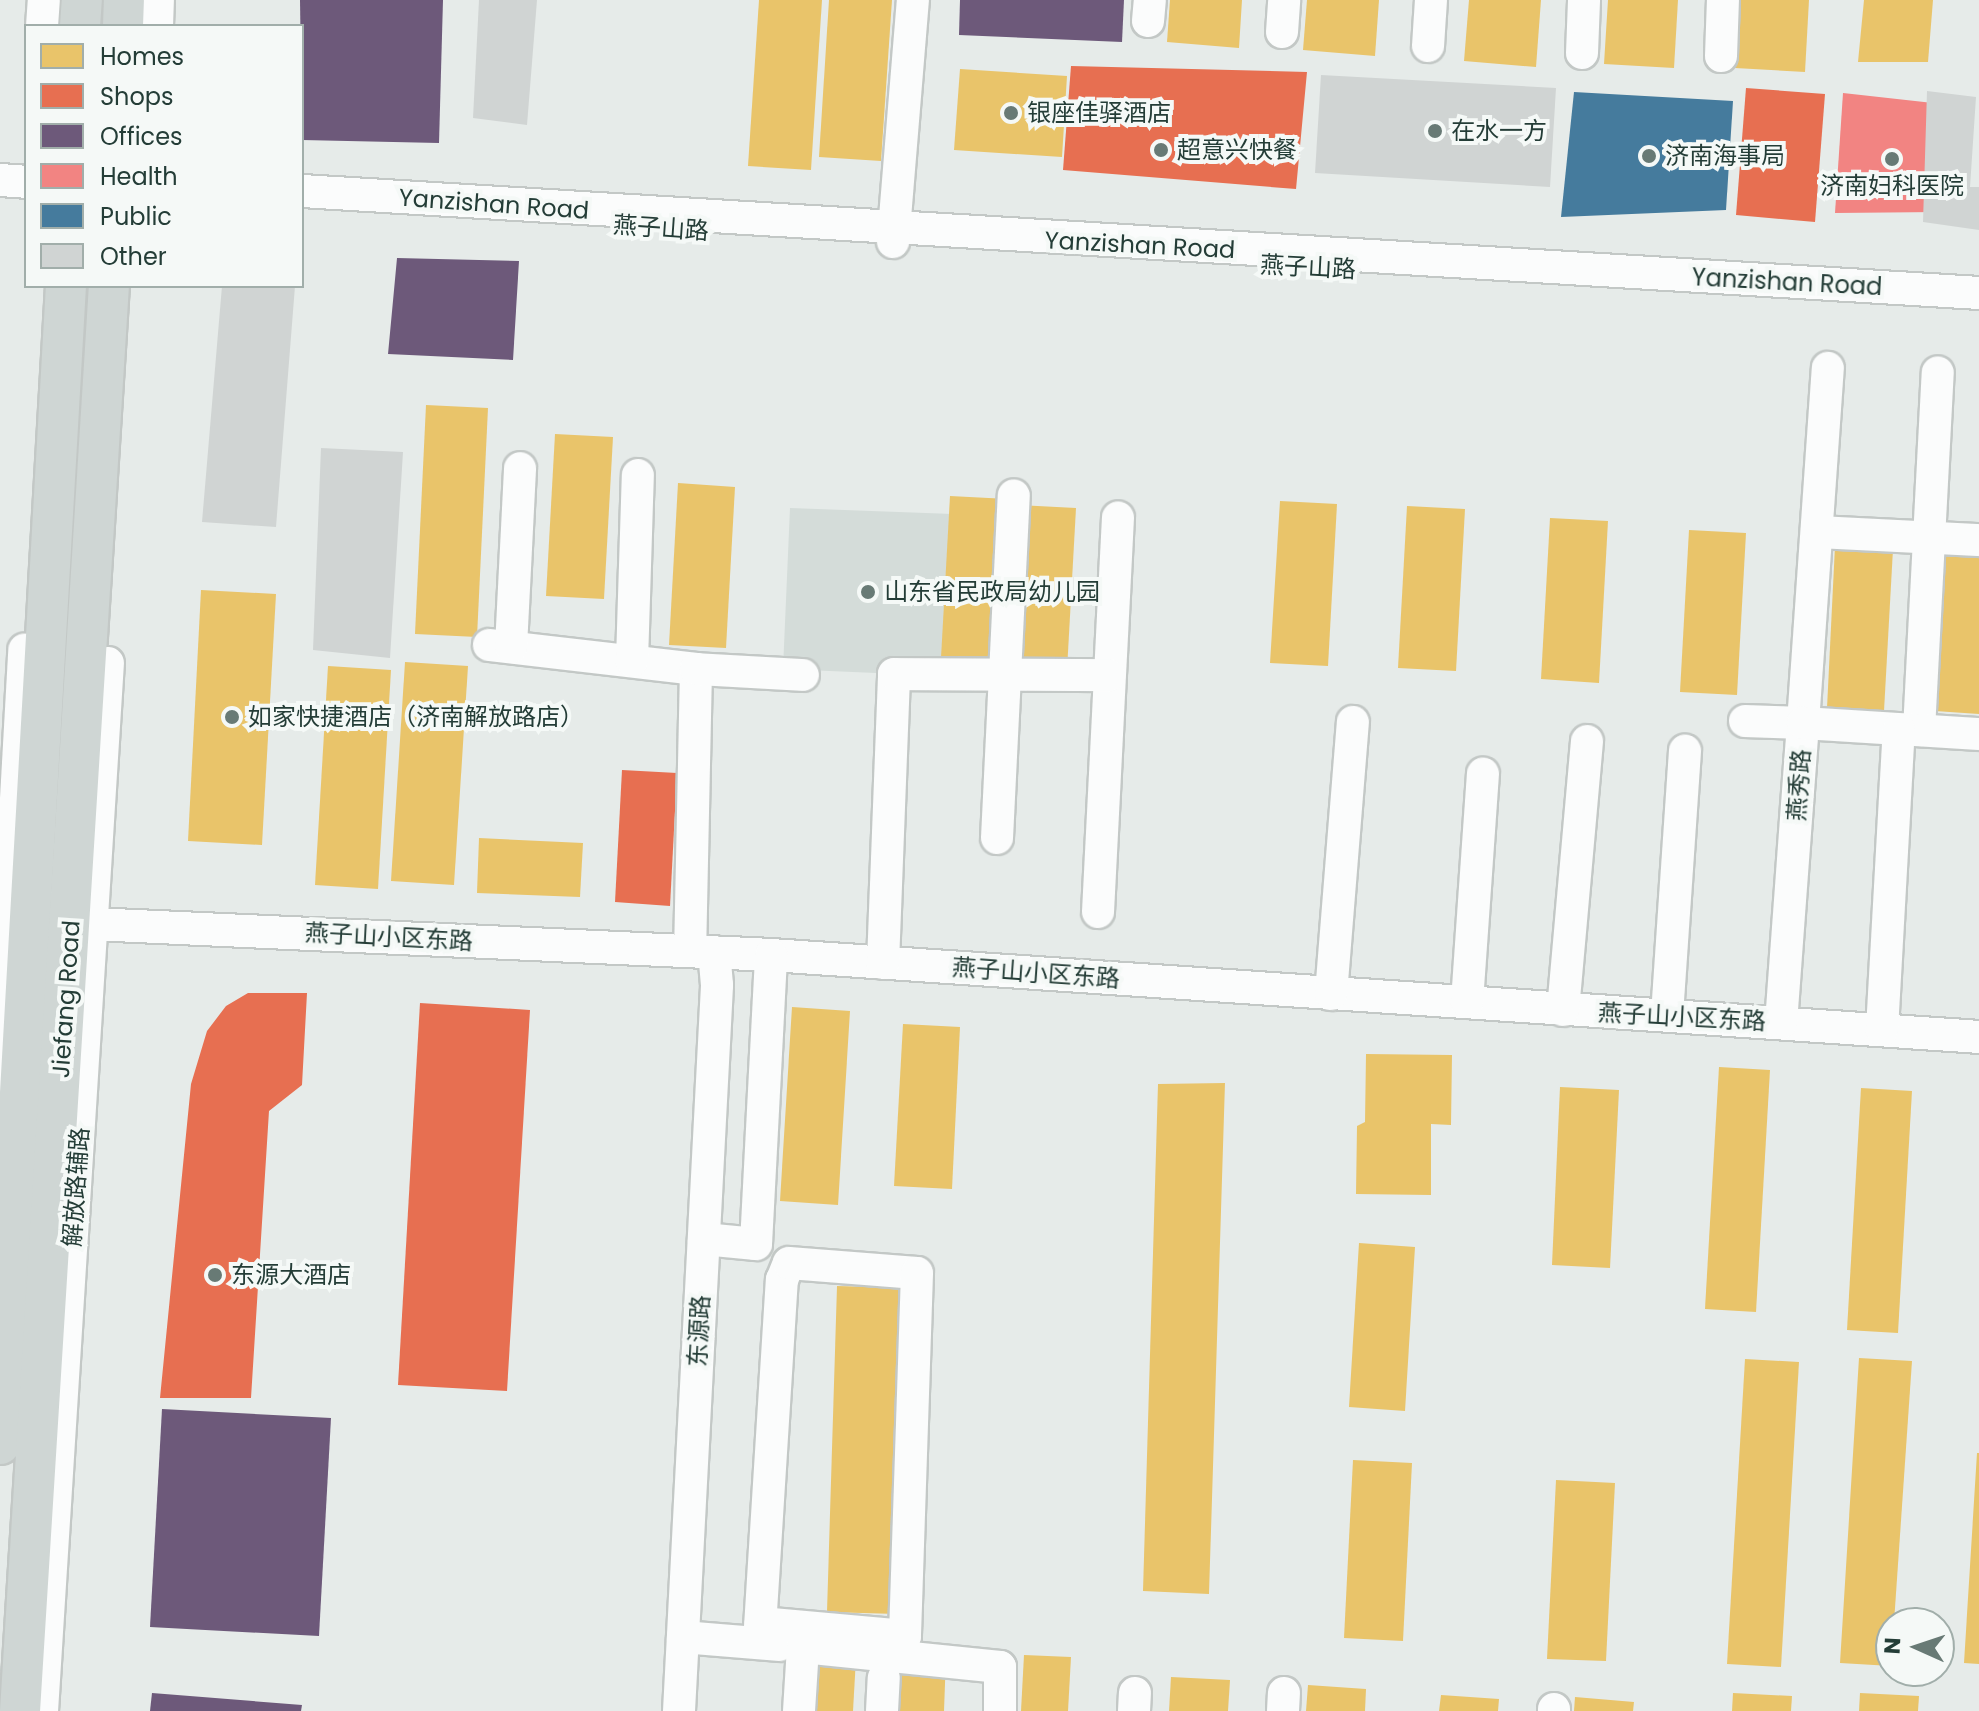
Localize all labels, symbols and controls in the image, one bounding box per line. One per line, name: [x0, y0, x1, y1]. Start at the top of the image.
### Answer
legend: [24, 24, 304, 288]
text: Homes: [100, 40, 184, 73]
text: Shops: [100, 80, 174, 113]
place label: 银座佳驿酒店: [1027, 99, 1171, 127]
marker: 银座佳驿酒店: [1002, 104, 1020, 122]
place label: 在水一方: [1451, 117, 1547, 145]
text: Offices: [100, 120, 183, 153]
marker: 在水一方: [1426, 122, 1444, 140]
place label: 超意兴快餐: [1177, 136, 1297, 164]
marker: 超意兴快餐: [1152, 141, 1170, 159]
place label: 济南海事局: [1665, 142, 1785, 170]
marker: 济南海事局: [1640, 147, 1658, 165]
marker: 济南妇科医院: [1883, 150, 1901, 168]
text: Health: [100, 160, 178, 193]
place label: 济南妇科医院: [1820, 172, 1964, 200]
street label: Yanzishan Road: [398, 183, 590, 225]
text: Public: [100, 200, 172, 233]
street label: 燕子山路: [612, 210, 710, 246]
street label: Yanzishan Road: [1044, 226, 1236, 264]
text: Other: [100, 240, 167, 273]
street label: 燕子山路: [1259, 250, 1357, 284]
street label: Yanzishan Road: [1691, 263, 1883, 301]
place label: 山东省民政局幼儿园: [884, 578, 1100, 606]
marker: 山东省民政局幼儿园: [859, 583, 877, 601]
place label: 如家快捷酒店（济南解放路店）: [248, 703, 584, 731]
marker: 如家快捷酒店（济南解放路店）: [223, 708, 241, 726]
street label: 燕秀路: [1782, 748, 1816, 822]
street label: 燕子山小区东路: [304, 918, 474, 956]
street label: Jiefang Road: [46, 919, 86, 1079]
street label: 燕子山小区东路: [951, 953, 1121, 993]
street label: 燕子山小区东路: [1597, 998, 1767, 1036]
street label: 解放路辅路: [57, 1126, 95, 1248]
place label: 东源大酒店: [231, 1261, 351, 1289]
marker: 东源大酒店: [206, 1266, 224, 1284]
street label: 东源路: [683, 1294, 715, 1368]
north arrow: [1875, 1607, 1955, 1687]
text: N: [1877, 1637, 1908, 1655]

